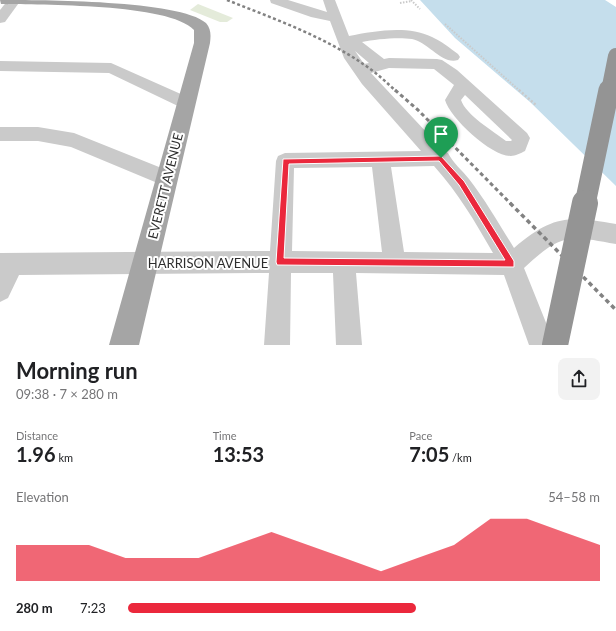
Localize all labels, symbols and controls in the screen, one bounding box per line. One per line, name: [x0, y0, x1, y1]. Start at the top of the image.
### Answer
pin: [424, 117, 458, 158]
icon: arrive: [430, 123, 452, 145]
street label: EVERETT AVENUE: [144, 131, 186, 241]
street label: HARRISON AVENUE: [148, 255, 268, 271]
text: Morning run: [16, 357, 138, 384]
button: share: [558, 358, 600, 400]
text: 09:38 · 7 × 280 m: [16, 386, 118, 402]
text: Distance: [16, 429, 58, 442]
text: Time: [213, 429, 237, 442]
text: Pace: [409, 429, 432, 442]
text: 1.96: [16, 442, 56, 466]
text: 13:53: [213, 442, 264, 466]
text: 7:05: [409, 442, 449, 466]
text: km: [56, 451, 73, 464]
text: /km: [449, 451, 472, 464]
text: Elevation: [16, 489, 69, 505]
text: 54–58 m: [548, 489, 600, 505]
text: 280 m: [16, 600, 53, 616]
text: 7:23: [80, 600, 106, 616]

